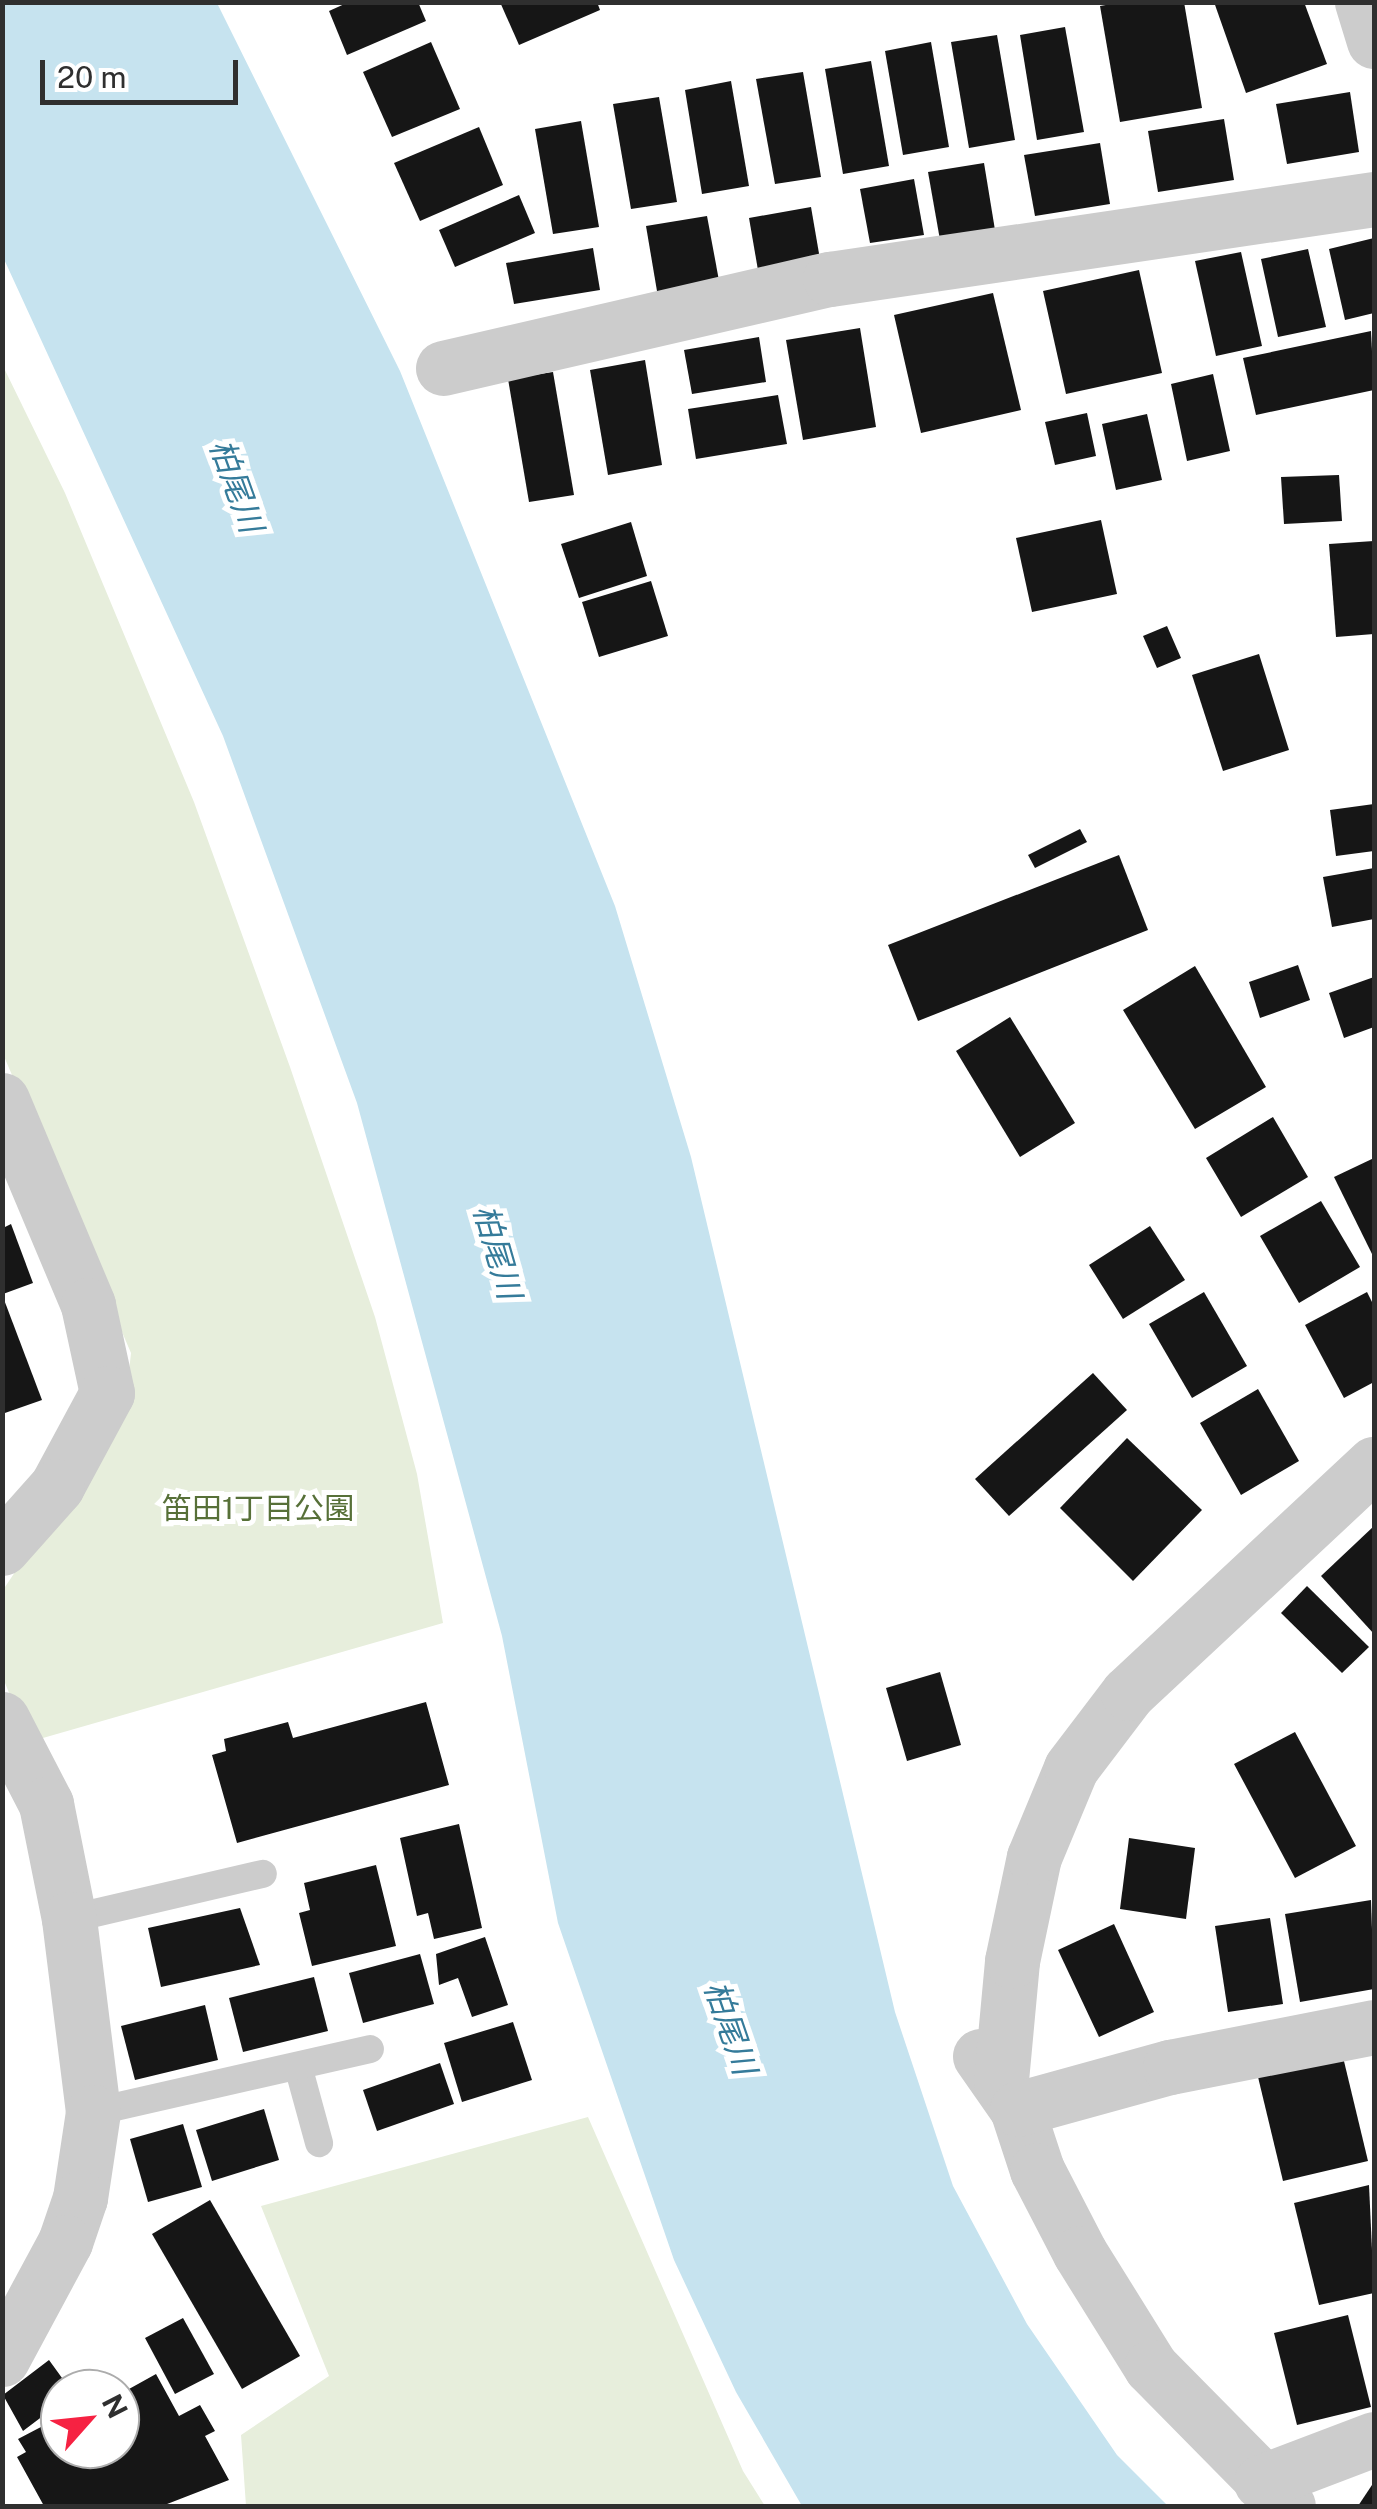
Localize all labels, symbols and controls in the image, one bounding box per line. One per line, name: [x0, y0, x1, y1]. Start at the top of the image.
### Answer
scale bar: [45, 40, 242, 102]
text: 20 m: [57, 59, 126, 95]
water label: 柏尾川: [202, 434, 270, 538]
water label: 柏尾川: [465, 1201, 529, 1303]
park label: 笛田1丁目公園: [162, 1490, 354, 1526]
water label: 柏尾川: [696, 1976, 764, 2080]
north arrow: [40, 2369, 140, 2469]
text: N: [96, 2389, 135, 2423]

